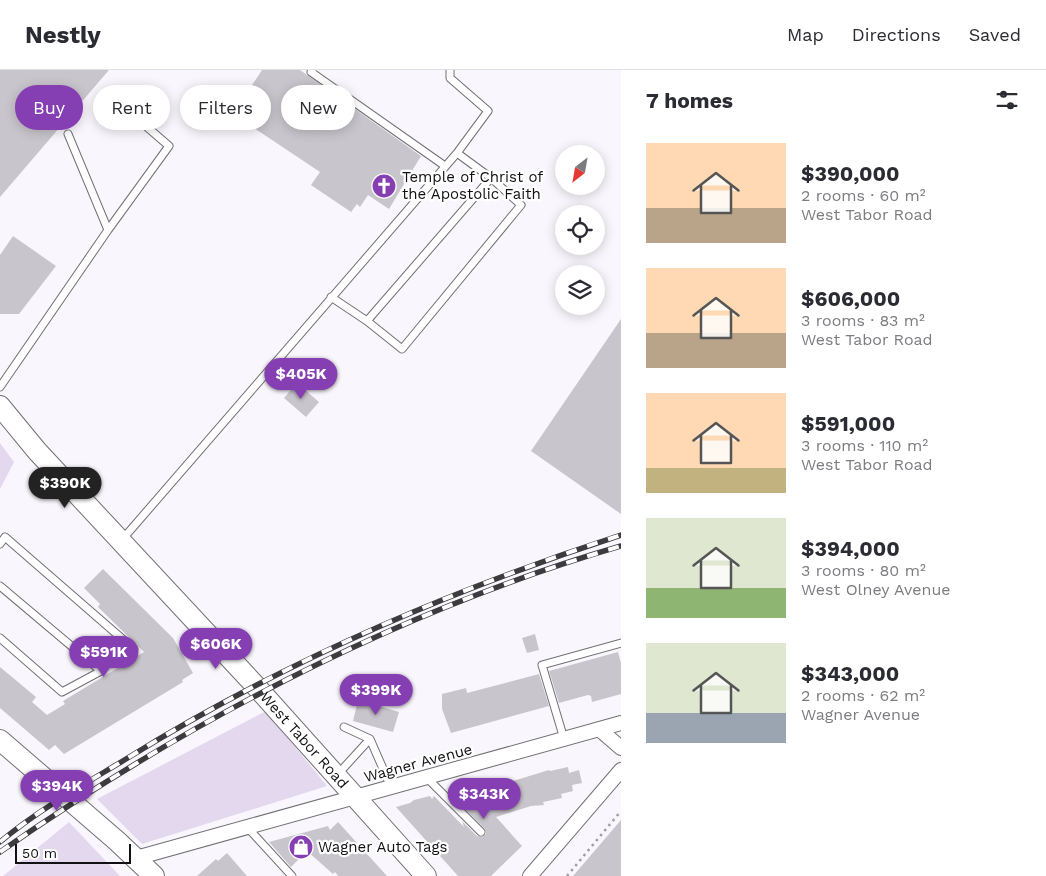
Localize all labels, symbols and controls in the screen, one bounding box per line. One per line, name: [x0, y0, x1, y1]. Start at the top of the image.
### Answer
text: Nestly: [25, 21, 101, 49]
text: Map: [787, 24, 824, 45]
text: Directions: [852, 24, 941, 45]
text: Saved: [969, 24, 1021, 45]
chip: Buy: [15, 85, 83, 130]
chip: Rent: [93, 85, 170, 130]
chip: Filters: [180, 85, 271, 130]
chip: New: [281, 85, 355, 130]
icon: filters: [993, 86, 1021, 114]
text: 7 homes: [646, 88, 733, 113]
north arrow: [555, 145, 605, 195]
map controls: [555, 145, 605, 315]
text: $390,000: [801, 161, 900, 186]
icon: home: [686, 163, 746, 223]
place label: Temple of Christ of the Apostolic Faith: [402, 168, 543, 203]
church icon: Temple of Christ of the Apostolic Faith: [371, 173, 397, 199]
text: 2 rooms · 60 m²: [801, 186, 926, 205]
button: locate: [555, 205, 605, 255]
text: West Tabor Road: [801, 205, 933, 224]
button: layers: [555, 265, 605, 315]
text: $606,000: [801, 286, 900, 311]
icon: home: [686, 288, 746, 348]
text: 3 rooms · 83 m²: [801, 311, 925, 330]
text: West Tabor Road: [801, 330, 933, 349]
pin: $405K: [266, 358, 336, 400]
text: $405K: [275, 364, 327, 383]
text: $591,000: [801, 411, 895, 436]
icon: home: [686, 413, 746, 473]
text: 3 rooms · 110 m²: [801, 436, 928, 455]
text: West Tabor Road: [801, 455, 933, 474]
pin: $390K: [30, 466, 100, 509]
text: $390K: [40, 473, 91, 492]
text: $394,000: [801, 536, 900, 561]
icon: home: [686, 538, 746, 598]
text: 3 rooms · 80 m²: [801, 561, 926, 580]
text: West Olney Avenue: [801, 580, 951, 599]
pin: $606K: [181, 628, 251, 670]
text: $606K: [190, 634, 242, 653]
pin: $591K: [69, 636, 139, 678]
text: $591K: [80, 642, 128, 661]
text: $343,000: [801, 661, 899, 686]
icon: home: [686, 663, 746, 723]
pin: $399K: [341, 674, 411, 716]
text: $399K: [351, 680, 401, 699]
text: 2 rooms · 62 m²: [801, 686, 925, 705]
street label: West Tabor Road: [256, 688, 352, 792]
text: Wagner Avenue: [801, 705, 920, 724]
street label: Wagner Avenue: [362, 740, 474, 786]
pin: $394K: [22, 770, 92, 812]
text: $394K: [31, 776, 83, 795]
pin: $343K: [449, 778, 519, 820]
text: $343K: [459, 784, 509, 803]
shop icon: Wagner Auto Tags: [288, 834, 314, 860]
place label: Wagner Auto Tags: [318, 838, 448, 856]
scale bar: [15, 841, 131, 864]
text: 50 m: [22, 845, 57, 861]

